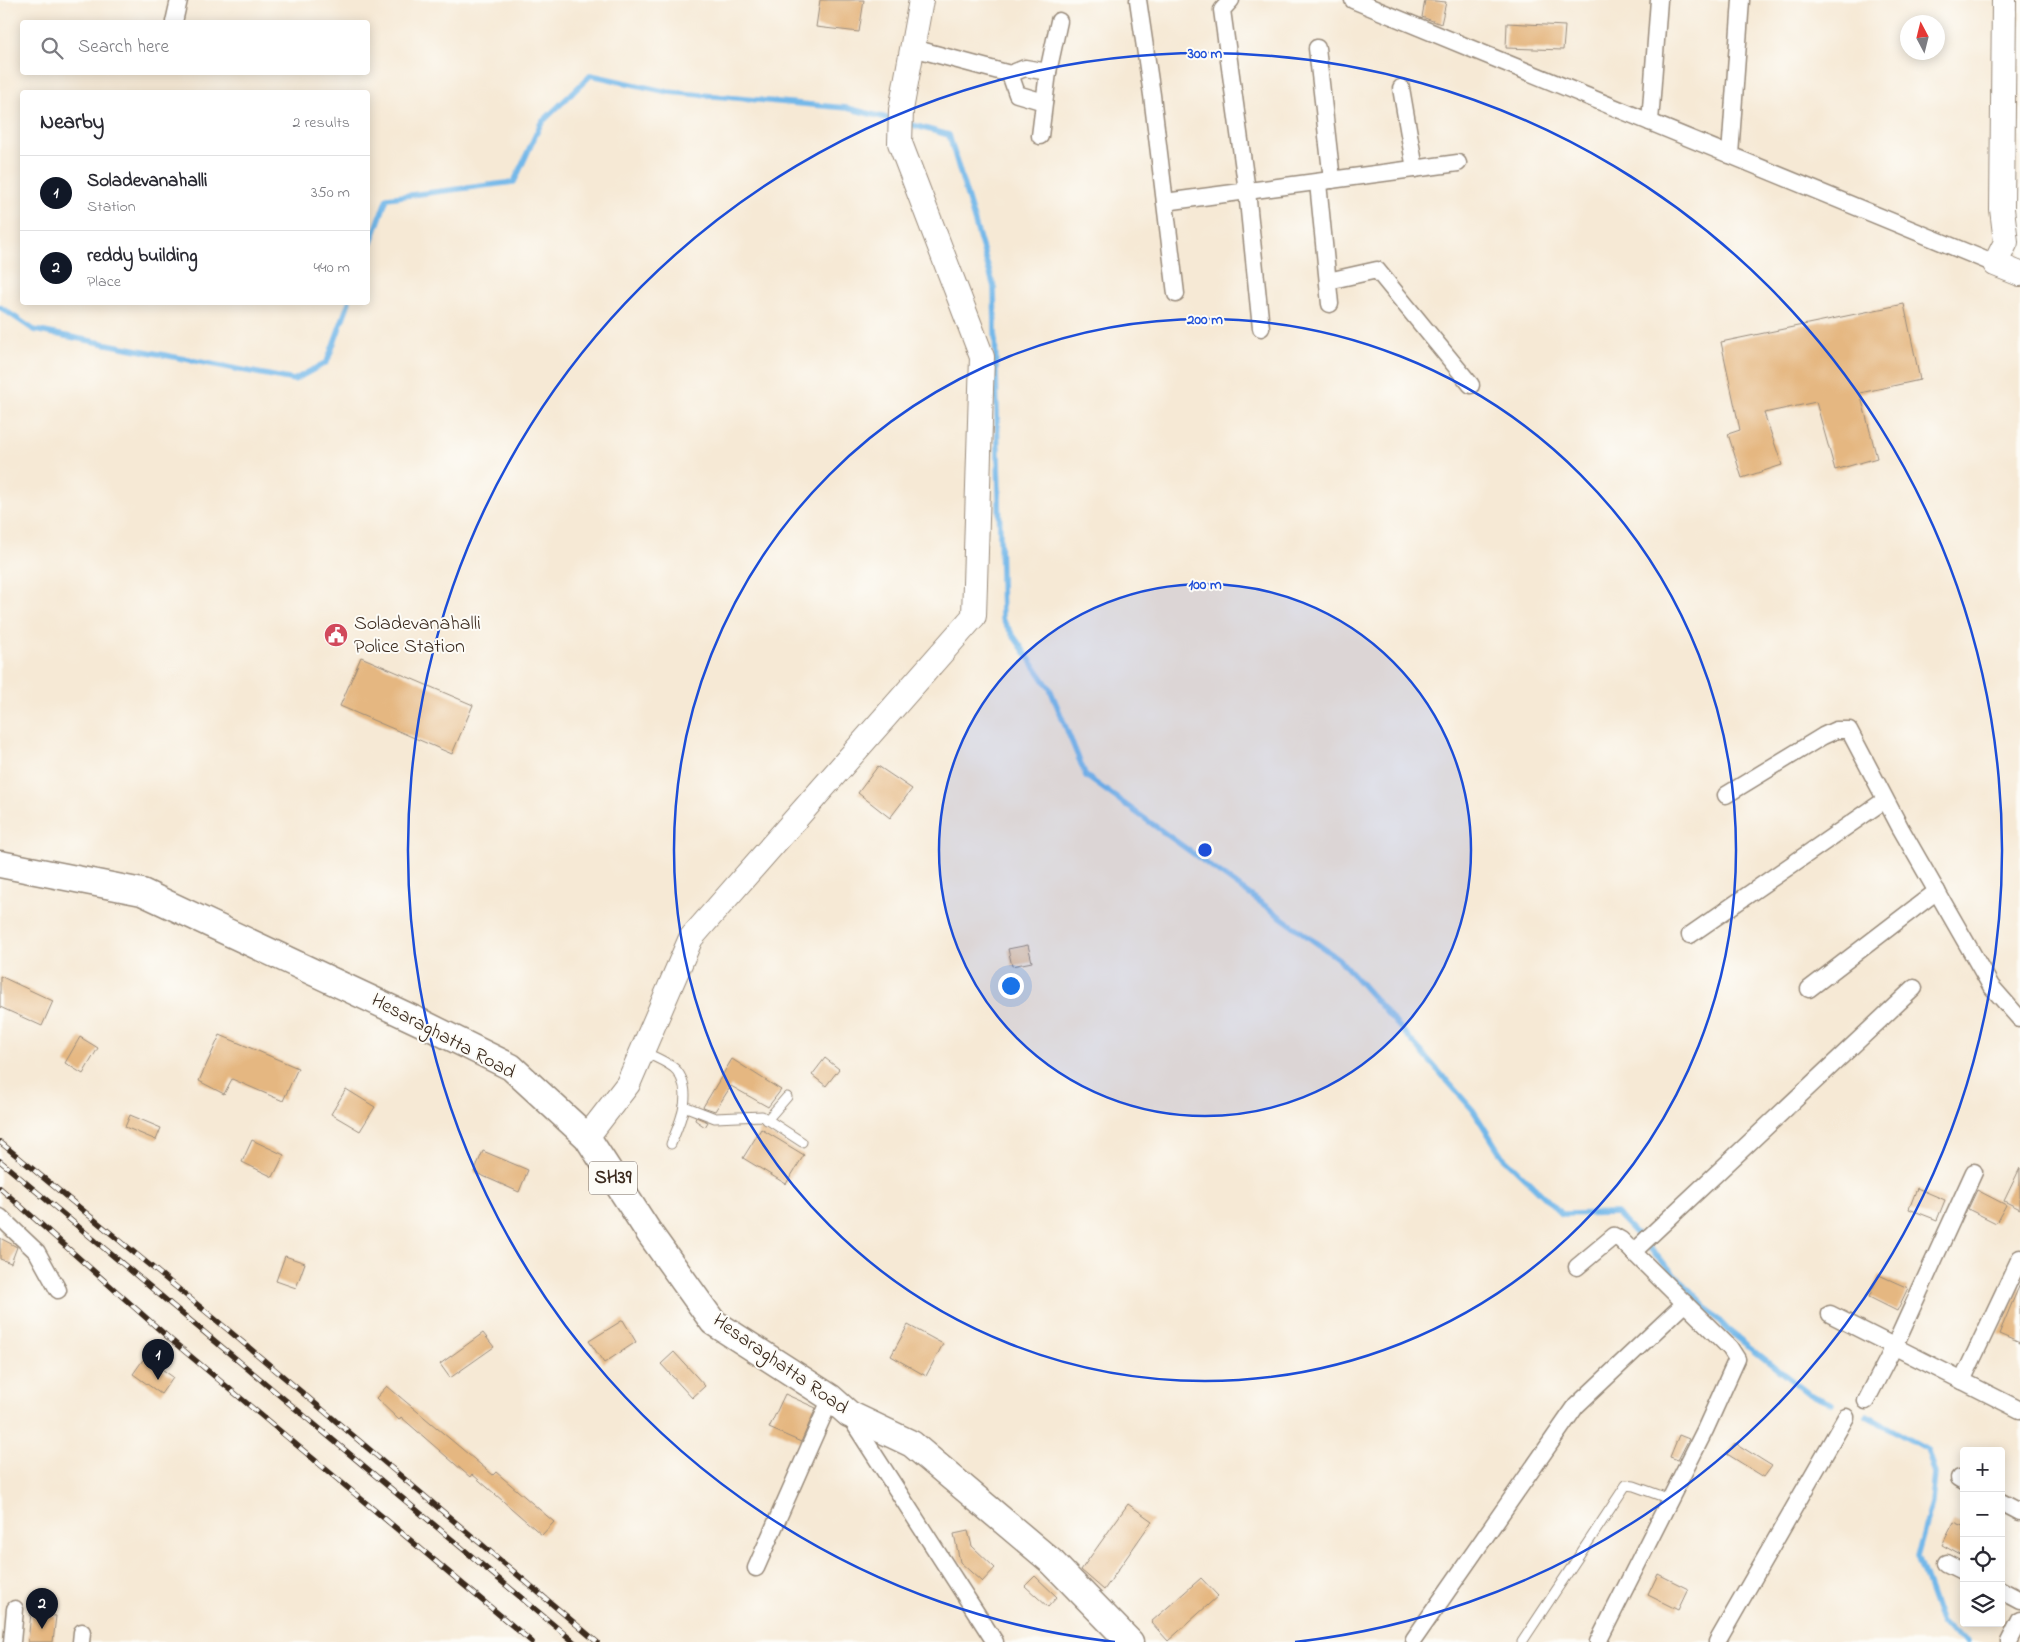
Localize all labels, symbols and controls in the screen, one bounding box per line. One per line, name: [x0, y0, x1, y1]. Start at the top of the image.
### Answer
north arrow: [1900, 15, 1945, 60]
search box: [20, 20, 370, 75]
icon: search: [38, 34, 66, 62]
text: Search here: [78, 34, 169, 61]
text: 300 m: [1187, 43, 1223, 65]
text: Nearby: [40, 108, 104, 138]
text: 2 results: [292, 111, 350, 135]
text: Soladevanahalli: [87, 168, 207, 195]
text: 1: [53, 181, 59, 205]
text: 350 m: [311, 181, 350, 205]
text: Station: [87, 195, 136, 219]
text: reddy building: [87, 243, 198, 270]
text: 2: [52, 256, 60, 280]
text: 440 m: [313, 256, 350, 280]
text: Place: [87, 270, 121, 294]
text: 200 m: [1186, 309, 1223, 331]
text: 100 m: [1188, 574, 1222, 596]
place label: Soladevanahalli Police Station: [354, 610, 481, 662]
public building icon: Soladevanahalli Police Station: [323, 622, 349, 648]
centre of rings: [1196, 841, 1214, 859]
your location: [998, 973, 1024, 999]
street label: Hesaraghatta Road: [365, 987, 520, 1088]
road number: SH39: [589, 1162, 637, 1194]
street label: Hesaraghatta Road: [706, 1307, 854, 1424]
pin: 1: [142, 1339, 174, 1380]
map controls: [1960, 1447, 2005, 1627]
button: +: [1960, 1447, 2005, 1492]
button: −: [1960, 1492, 2005, 1537]
button: locate: [1960, 1537, 2005, 1582]
button: layers: [1960, 1582, 2005, 1627]
pin: 2: [26, 1588, 58, 1629]

